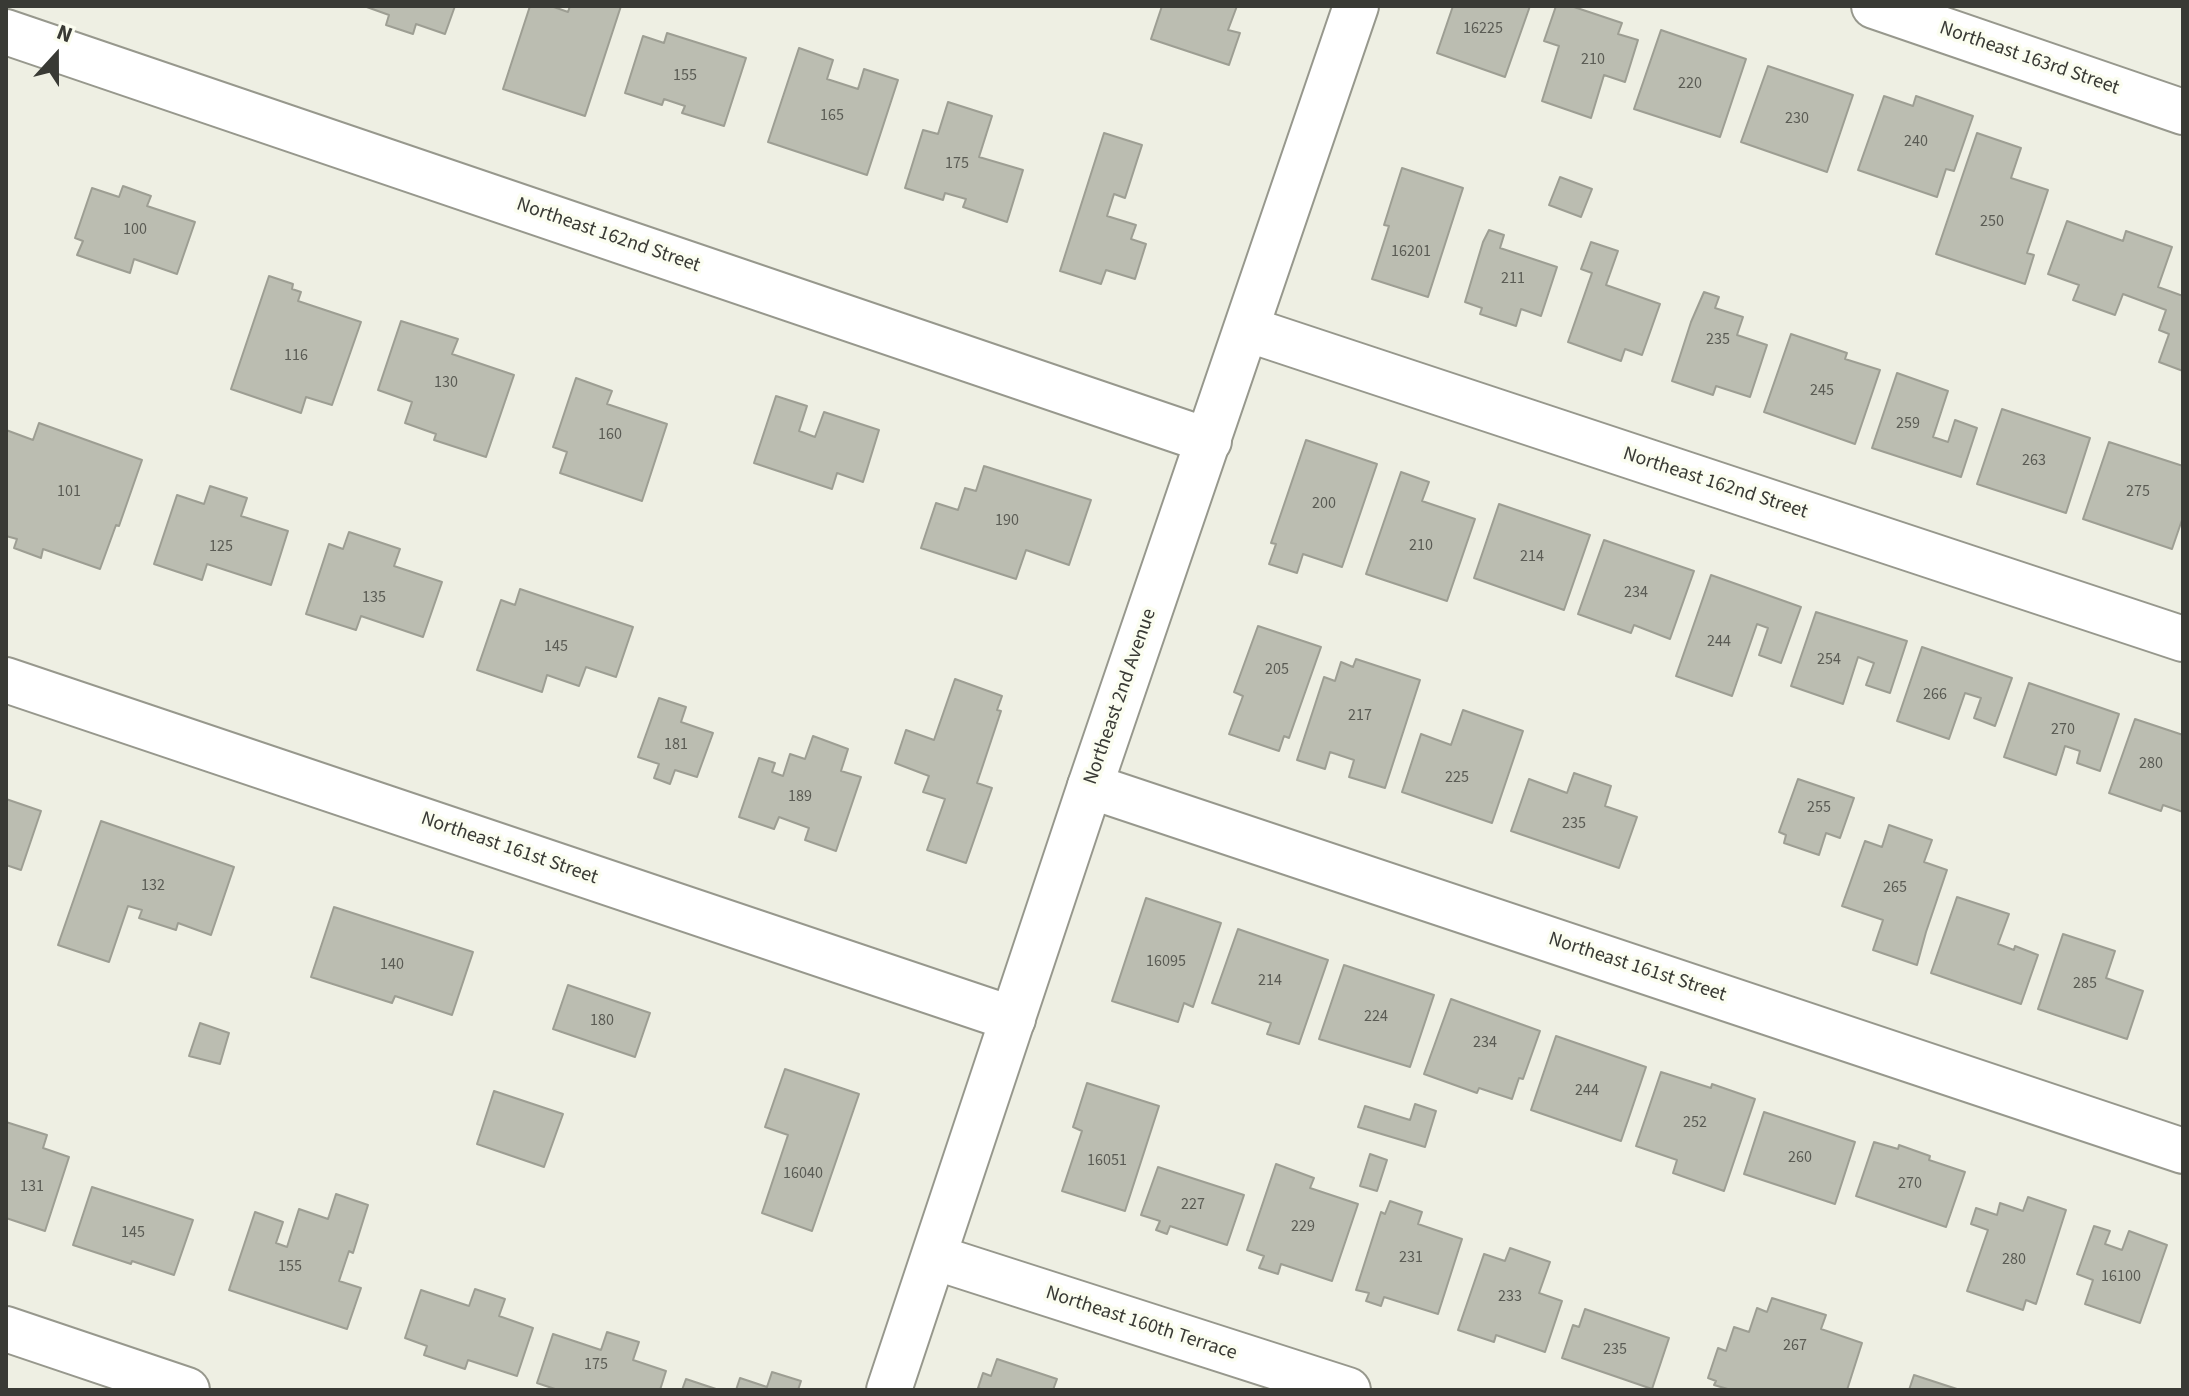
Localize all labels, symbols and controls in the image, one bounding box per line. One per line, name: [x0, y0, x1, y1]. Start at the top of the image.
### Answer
north arrow: [16, 16, 96, 96]
text: N: [52, 16, 77, 51]
street label: Northeast 163rd Street: [1936, 17, 2122, 101]
house number: 16225: [1463, 19, 1503, 39]
house number: 210: [1581, 50, 1605, 70]
house number: 155: [673, 66, 697, 86]
house number: 220: [1678, 74, 1702, 94]
house number: 165: [820, 106, 844, 126]
house number: 230: [1785, 109, 1809, 129]
house number: 240: [1904, 132, 1928, 152]
house number: 175: [945, 154, 969, 174]
street label: Northeast 162nd Street: [513, 193, 703, 279]
house number: 250: [1980, 212, 2004, 232]
house number: 100: [123, 220, 147, 240]
house number: 16201: [1391, 242, 1431, 262]
house number: 211: [1501, 269, 1525, 289]
house number: 235: [1706, 330, 1730, 350]
house number: 116: [284, 346, 308, 366]
house number: 130: [434, 373, 458, 393]
house number: 245: [1810, 381, 1834, 401]
house number: 259: [1896, 414, 1920, 434]
house number: 160: [598, 425, 622, 445]
street label: Northeast 162nd Street: [1620, 443, 1810, 525]
house number: 263: [2022, 451, 2046, 471]
house number: 101: [57, 482, 81, 502]
house number: 275: [2126, 482, 2150, 502]
house number: 200: [1312, 494, 1336, 514]
house number: 190: [995, 511, 1019, 531]
house number: 210: [1409, 536, 1433, 556]
house number: 125: [209, 537, 233, 557]
house number: 214: [1520, 547, 1544, 567]
house number: 234: [1624, 583, 1648, 603]
house number: 135: [362, 588, 386, 608]
street label: Northeast 2nd Avenue: [1080, 606, 1162, 788]
house number: 244: [1707, 632, 1731, 652]
house number: 145: [544, 637, 568, 657]
house number: 254: [1817, 650, 1841, 670]
house number: 205: [1265, 660, 1289, 680]
house number: 266: [1923, 685, 1947, 705]
house number: 217: [1348, 706, 1372, 726]
house number: 270: [2051, 720, 2075, 740]
house number: 181: [664, 735, 688, 755]
house number: 280: [2139, 754, 2163, 774]
house number: 225: [1445, 768, 1469, 788]
house number: 189: [788, 787, 812, 807]
house number: 255: [1807, 798, 1831, 818]
street label: Northeast 161st Street: [417, 807, 601, 891]
house number: 235: [1562, 814, 1586, 834]
house number: 132: [141, 876, 165, 896]
house number: 265: [1883, 878, 1907, 898]
street label: Northeast 161st Street: [1545, 928, 1729, 1008]
house number: 16095: [1146, 952, 1186, 972]
house number: 140: [380, 955, 404, 975]
house number: 214: [1258, 971, 1282, 991]
house number: 285: [2073, 974, 2097, 994]
house number: 224: [1364, 1007, 1388, 1027]
house number: 180: [590, 1011, 614, 1031]
house number: 234: [1473, 1033, 1497, 1053]
house number: 244: [1575, 1081, 1599, 1101]
house number: 252: [1683, 1113, 1707, 1133]
house number: 260: [1788, 1148, 1812, 1168]
house number: 16051: [1087, 1151, 1127, 1171]
house number: 16040: [783, 1164, 823, 1184]
house number: 270: [1898, 1174, 1922, 1194]
house number: 131: [20, 1177, 44, 1197]
house number: 227: [1181, 1195, 1205, 1215]
house number: 229: [1291, 1217, 1315, 1237]
house number: 145: [121, 1223, 145, 1243]
house number: 231: [1399, 1248, 1423, 1268]
house number: 280: [2002, 1250, 2026, 1270]
house number: 155: [278, 1257, 302, 1277]
house number: 16100: [2101, 1267, 2141, 1287]
street label: Northeast 160th Terrace: [1042, 1282, 1240, 1366]
house number: 233: [1498, 1287, 1522, 1307]
house number: 267: [1783, 1336, 1807, 1356]
house number: 235: [1603, 1340, 1627, 1360]
house number: 175: [584, 1355, 608, 1375]

